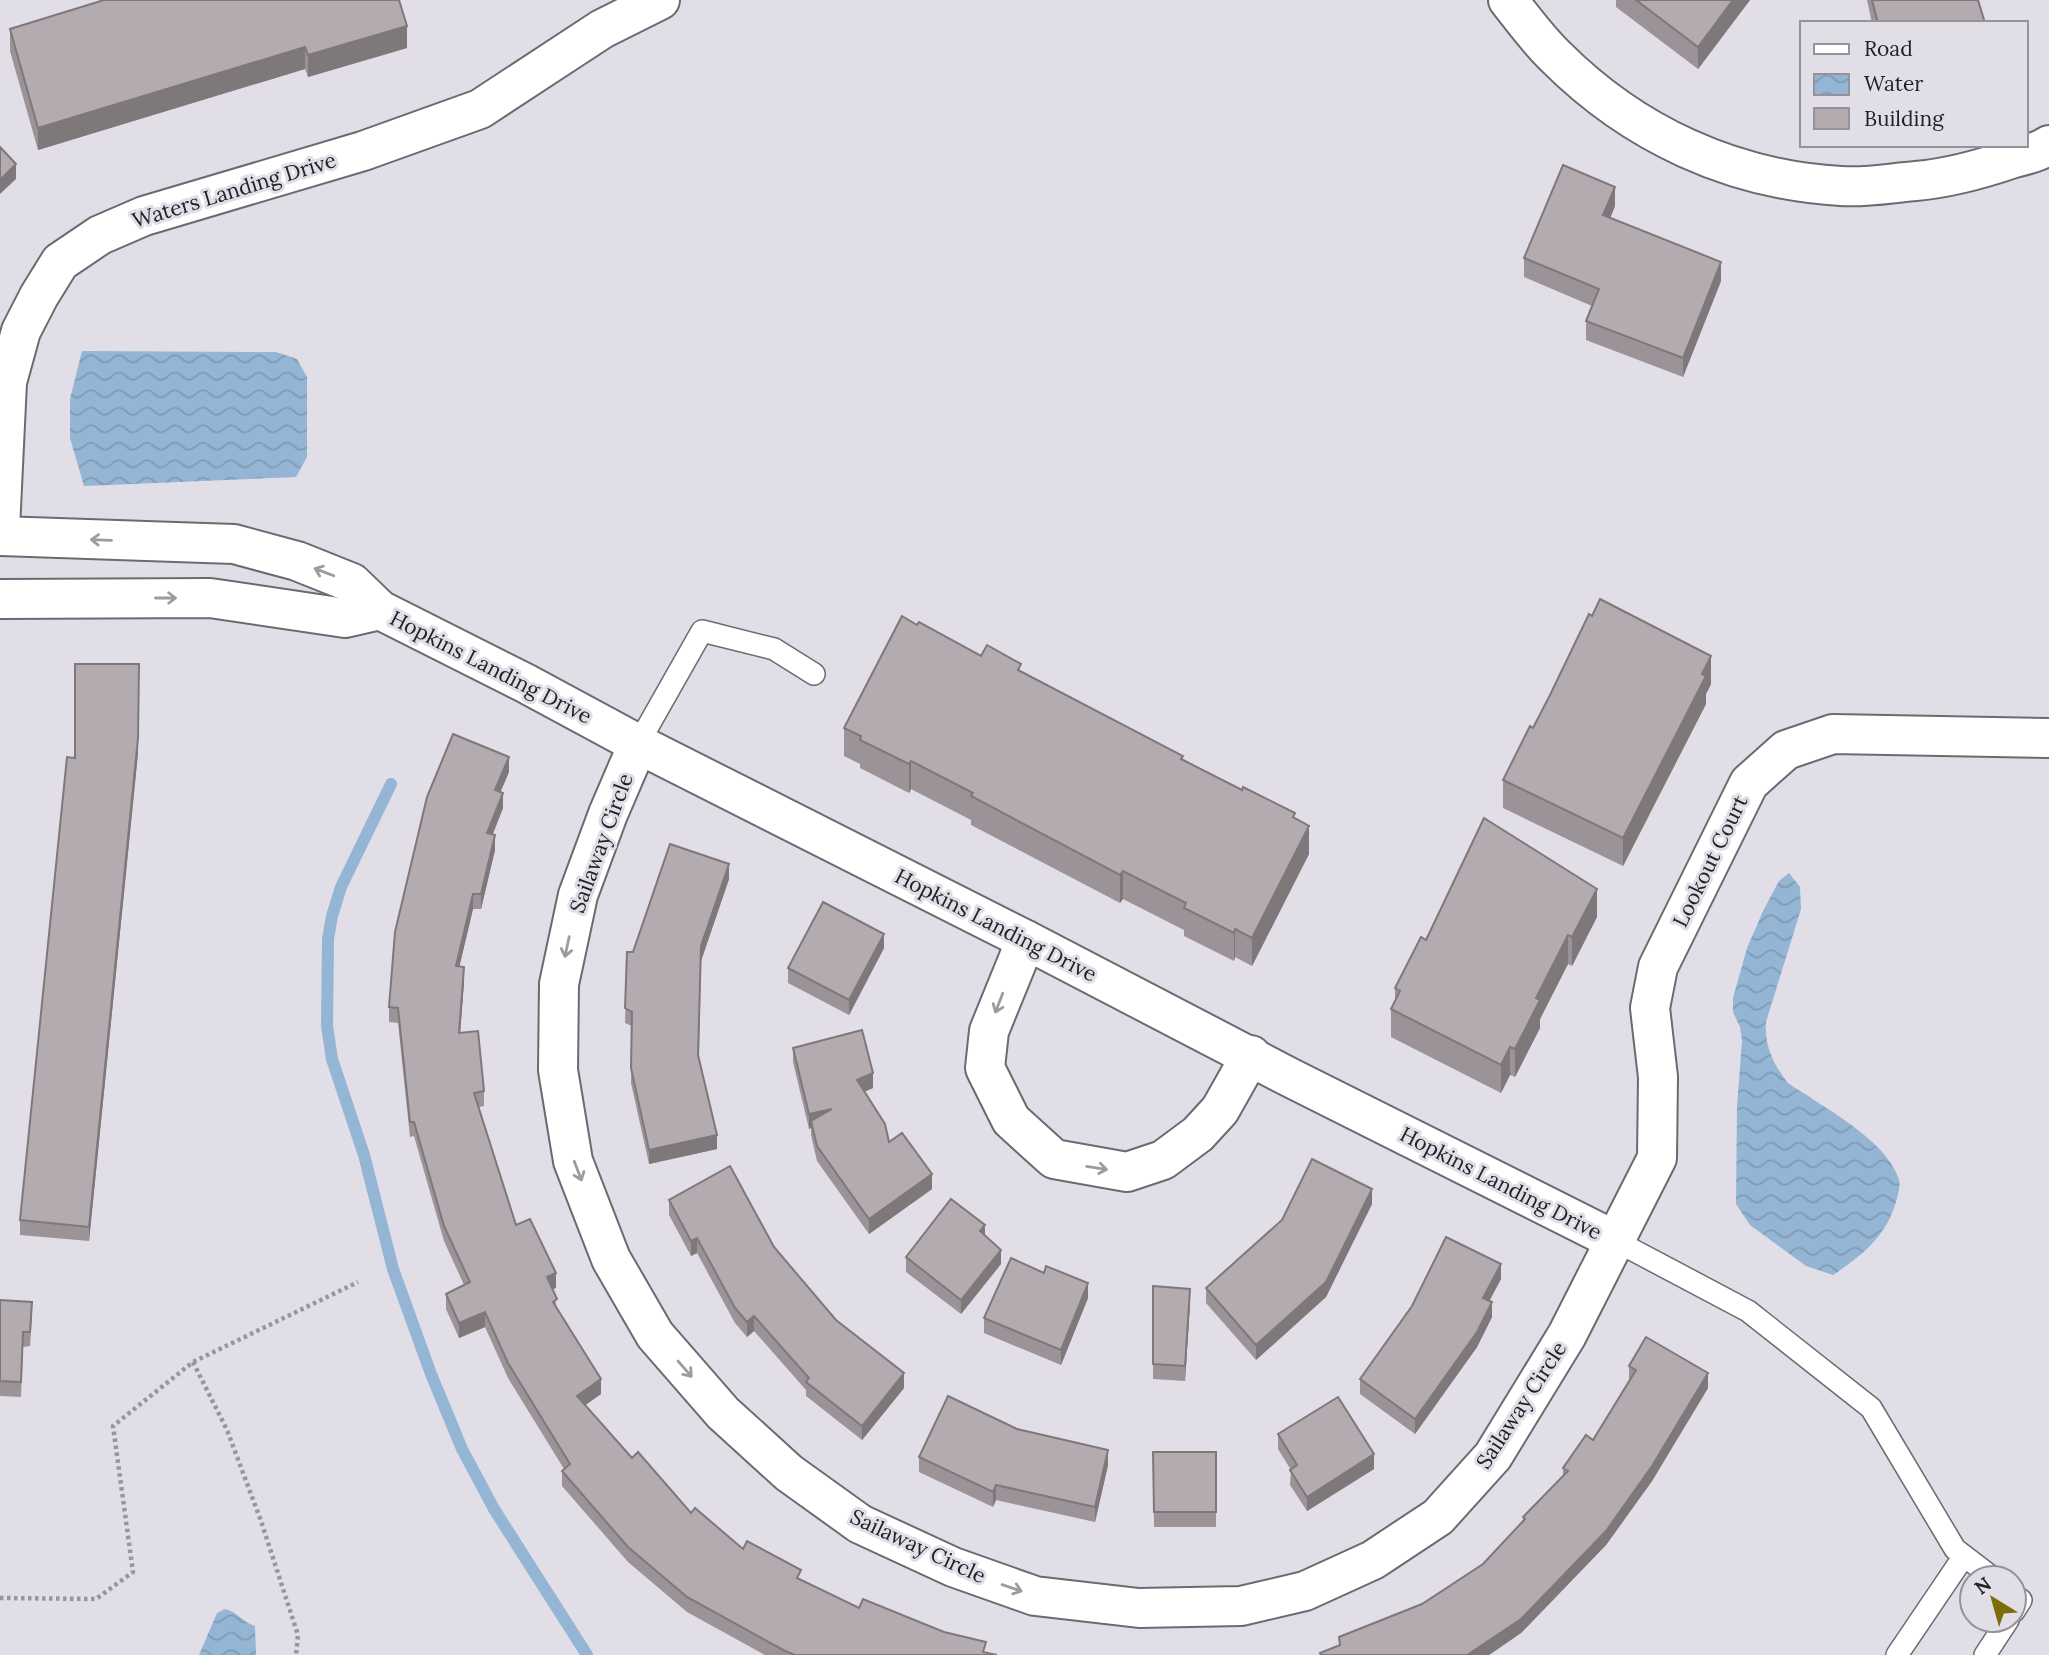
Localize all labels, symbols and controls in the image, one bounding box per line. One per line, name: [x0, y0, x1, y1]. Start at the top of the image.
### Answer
legend: [1800, 21, 2028, 147]
text: Road: [1864, 35, 1913, 62]
text: Water: [1864, 70, 1923, 97]
text: Building: [1864, 105, 1944, 132]
street label: Waters Landing Drive: [129, 146, 339, 234]
one-way arrow: [90, 533, 113, 546]
one-way arrow: [314, 565, 336, 578]
one-way arrow: [154, 591, 177, 605]
street label: Hopkins Landing Drive: [386, 604, 596, 730]
street label: Sailaway Circle: [563, 770, 639, 916]
street label: Lookout Court: [1666, 790, 1754, 931]
street label: Hopkins Landing Drive: [891, 862, 1101, 988]
one-way arrow: [559, 935, 573, 958]
one-way arrow: [992, 991, 1005, 1013]
street label: Hopkins Landing Drive: [1396, 1120, 1606, 1246]
one-way arrow: [572, 1160, 585, 1182]
one-way arrow: [1085, 1162, 1108, 1175]
street label: Sailaway Circle: [1470, 1336, 1572, 1474]
one-way arrow: [677, 1360, 693, 1378]
street label: Sailaway Circle: [846, 1503, 990, 1589]
north arrow: [1958, 1564, 2028, 1634]
text: N: [1970, 1571, 1996, 1599]
one-way arrow: [1000, 1583, 1022, 1595]

